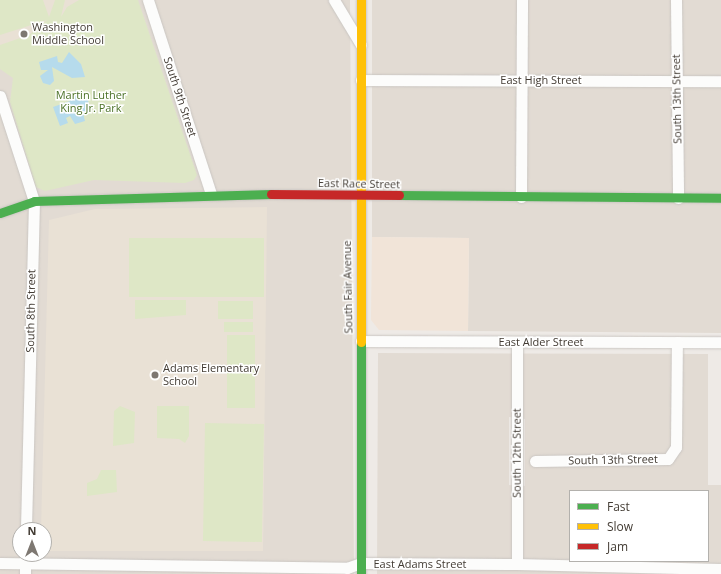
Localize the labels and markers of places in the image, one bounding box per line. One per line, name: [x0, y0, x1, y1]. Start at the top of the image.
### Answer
place label: Washington Middle School: [32, 21, 104, 47]
marker: Washington Middle School: [19, 29, 29, 39]
place label: Adams Elementary School: [163, 362, 259, 388]
marker: Adams Elementary School: [150, 370, 160, 380]

